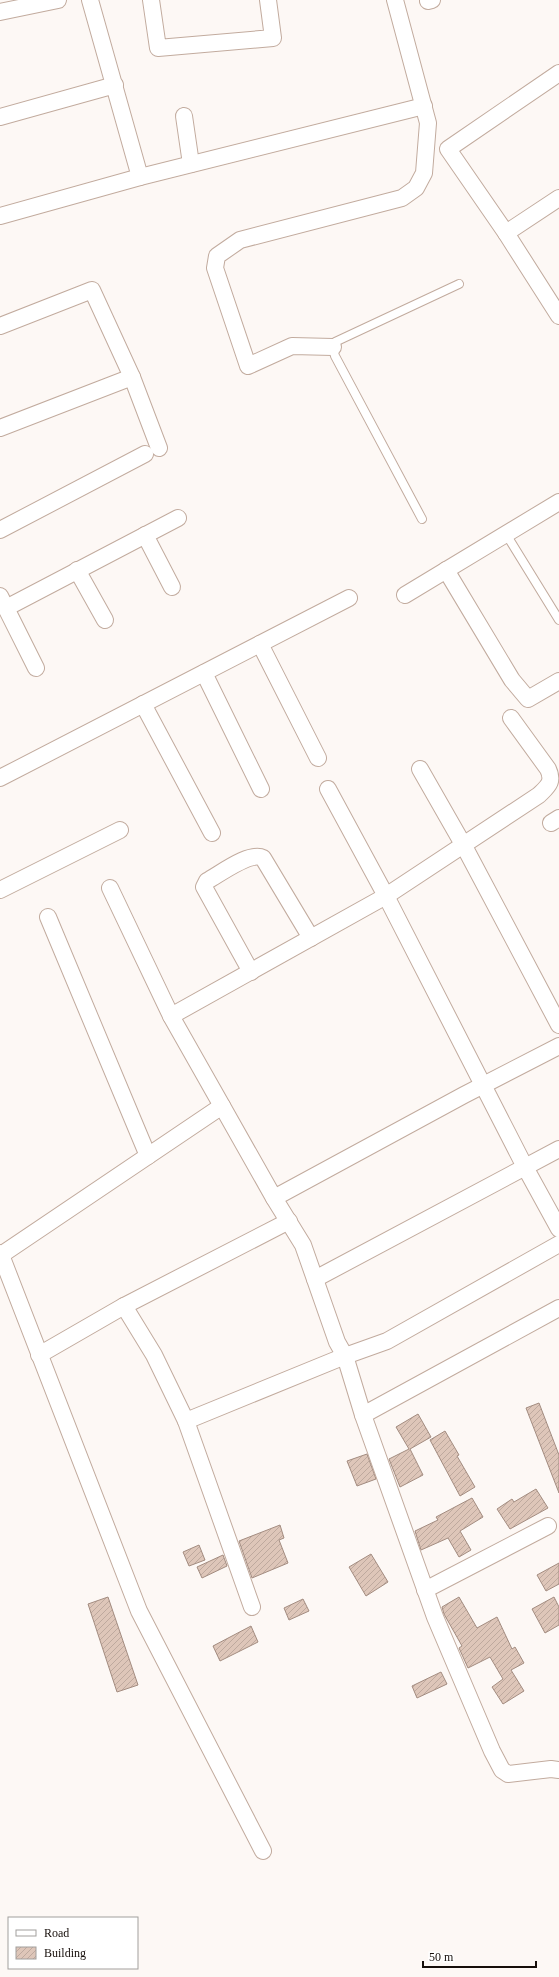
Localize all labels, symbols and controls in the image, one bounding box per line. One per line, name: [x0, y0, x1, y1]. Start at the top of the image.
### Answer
legend: [8, 1917, 138, 1969]
text: Road: [44, 1926, 69, 1940]
scale bar: [423, 1943, 536, 1969]
text: Building: [44, 1946, 86, 1960]
text: 50 m: [429, 1950, 454, 1964]

